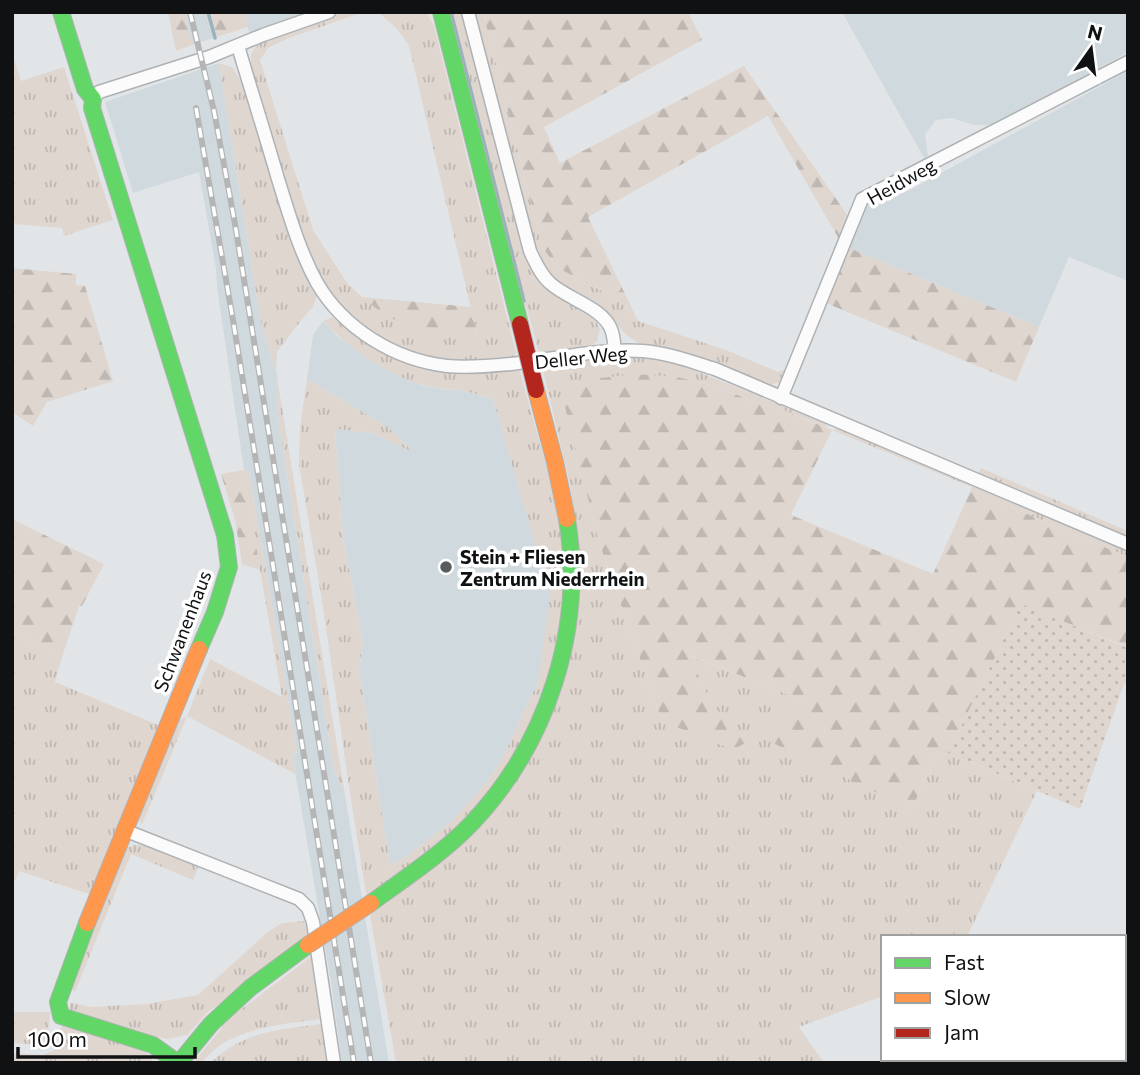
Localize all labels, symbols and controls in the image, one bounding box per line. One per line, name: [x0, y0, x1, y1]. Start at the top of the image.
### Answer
north arrow: [1056, 14, 1126, 84]
text: N: [1086, 19, 1105, 45]
street label: Heidweg: [862, 153, 940, 209]
street label: Deller Weg: [533, 341, 629, 373]
place label: Stein + Fliesen Zentrum Niederrhein: [460, 545, 645, 590]
marker: Stein + Fliesen Zentrum Niederrhein: [438, 559, 454, 575]
street label: Schwanenhaus: [148, 567, 216, 695]
legend: [881, 935, 1126, 1061]
text: Fast: [944, 949, 985, 974]
text: Slow: [944, 984, 991, 1009]
scale bar: [18, 1016, 194, 1060]
text: Jam: [944, 1019, 979, 1044]
text: 100 m: [28, 1026, 87, 1051]

